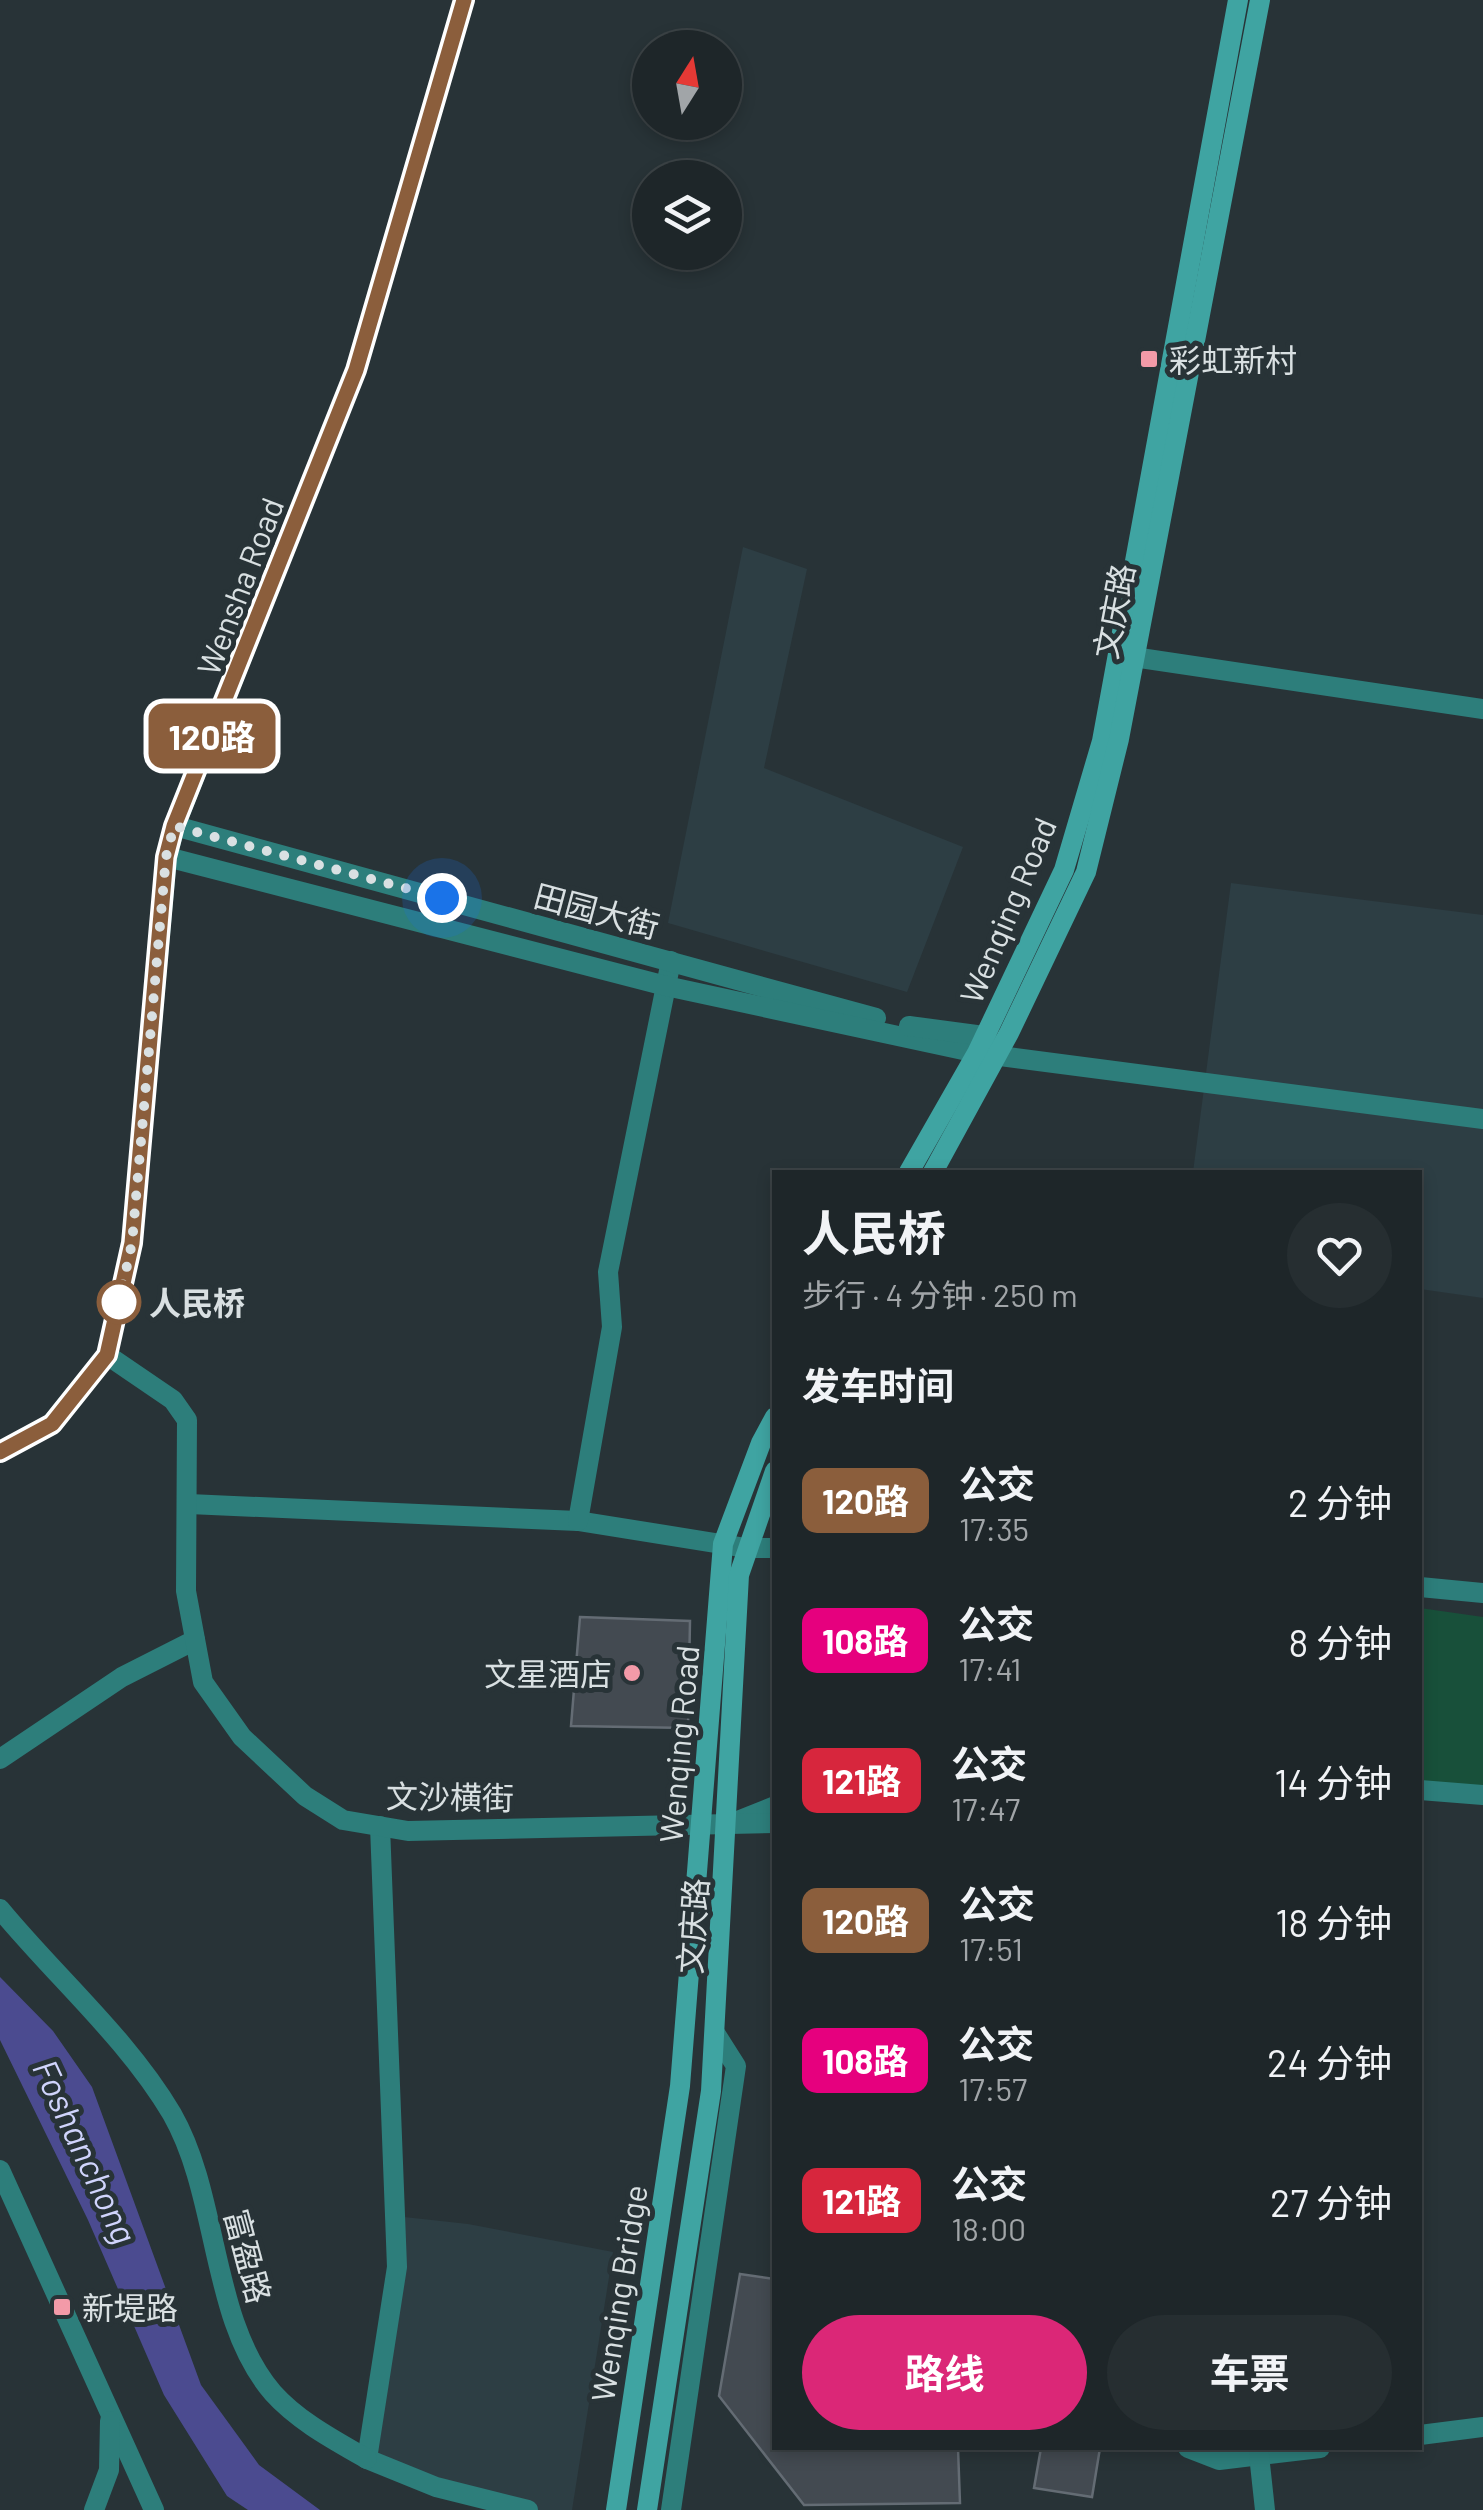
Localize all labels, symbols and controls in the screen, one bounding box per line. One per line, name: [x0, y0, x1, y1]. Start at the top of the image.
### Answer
north arrow: [632, 30, 742, 140]
map controls: [632, 30, 742, 270]
button: layers: [632, 160, 742, 270]
place label: 彩虹新村: [1169, 340, 1297, 378]
marker: 彩虹新村: [1138, 348, 1160, 370]
street label: Wensha Road: [188, 492, 290, 680]
street label: 文庆路: [1085, 560, 1141, 662]
line badge: 120路: [142, 704, 282, 768]
text: 120路: [169, 715, 255, 757]
street label: Wenqing Road: [951, 811, 1063, 1009]
your location: [417, 873, 467, 923]
street label: 田园大街: [530, 875, 664, 945]
text: 人民桥: [802, 1203, 946, 1261]
button: heart: [1287, 1203, 1392, 1308]
text: 步行 · 4 分钟 · 250 m: [802, 1275, 1078, 1313]
marker: 人民桥: [98, 1281, 140, 1323]
place label: 人民桥: [149, 1283, 245, 1321]
text: 发车时间: [802, 1362, 954, 1408]
text: 公交: [959, 1460, 1035, 1506]
text: 120路: [822, 1479, 909, 1521]
text: 2 分钟: [1288, 1479, 1392, 1525]
text: 17:35: [959, 1509, 1029, 1547]
text: 公交: [958, 1600, 1034, 1646]
text: 108路: [822, 1619, 908, 1661]
text: 8 分钟: [1289, 1619, 1392, 1665]
street label: Wenqing Road: [650, 1644, 706, 1844]
text: 17:41: [958, 1649, 1021, 1687]
place label: 文星酒店: [484, 1654, 612, 1692]
marker: 文星酒店: [621, 1662, 643, 1684]
text: 公交: [951, 1740, 1027, 1786]
text: 121路: [822, 1759, 901, 1801]
text: 14 分钟: [1274, 1759, 1392, 1805]
street label: 文沙横街: [386, 1776, 514, 1816]
text: 17:47: [951, 1789, 1020, 1827]
street label: 文庆路: [670, 1877, 714, 1975]
text: 公交: [959, 1880, 1035, 1926]
text: 120路: [822, 1899, 909, 1941]
text: 18 分钟: [1275, 1899, 1392, 1945]
text: 17:51: [959, 1929, 1023, 1967]
text: 公交: [958, 2020, 1034, 2066]
text: 108路: [822, 2039, 908, 2081]
text: 24 分钟: [1267, 2039, 1392, 2085]
water label: Foshanchong: [25, 2052, 147, 2250]
text: 17:57: [958, 2069, 1027, 2107]
text: 公交: [951, 2160, 1027, 2206]
text: 121路: [822, 2179, 901, 2221]
text: 27 分钟: [1270, 2179, 1392, 2225]
street label: Wenqing Bridge: [582, 2182, 654, 2404]
street label: 富盈路: [218, 2205, 280, 2307]
text: 18:00: [951, 2209, 1026, 2247]
place label: 新堤路: [82, 2288, 178, 2326]
marker: 新堤路: [51, 2296, 73, 2318]
button: 路线: [802, 2315, 1087, 2430]
button: 车票: [1107, 2315, 1392, 2430]

